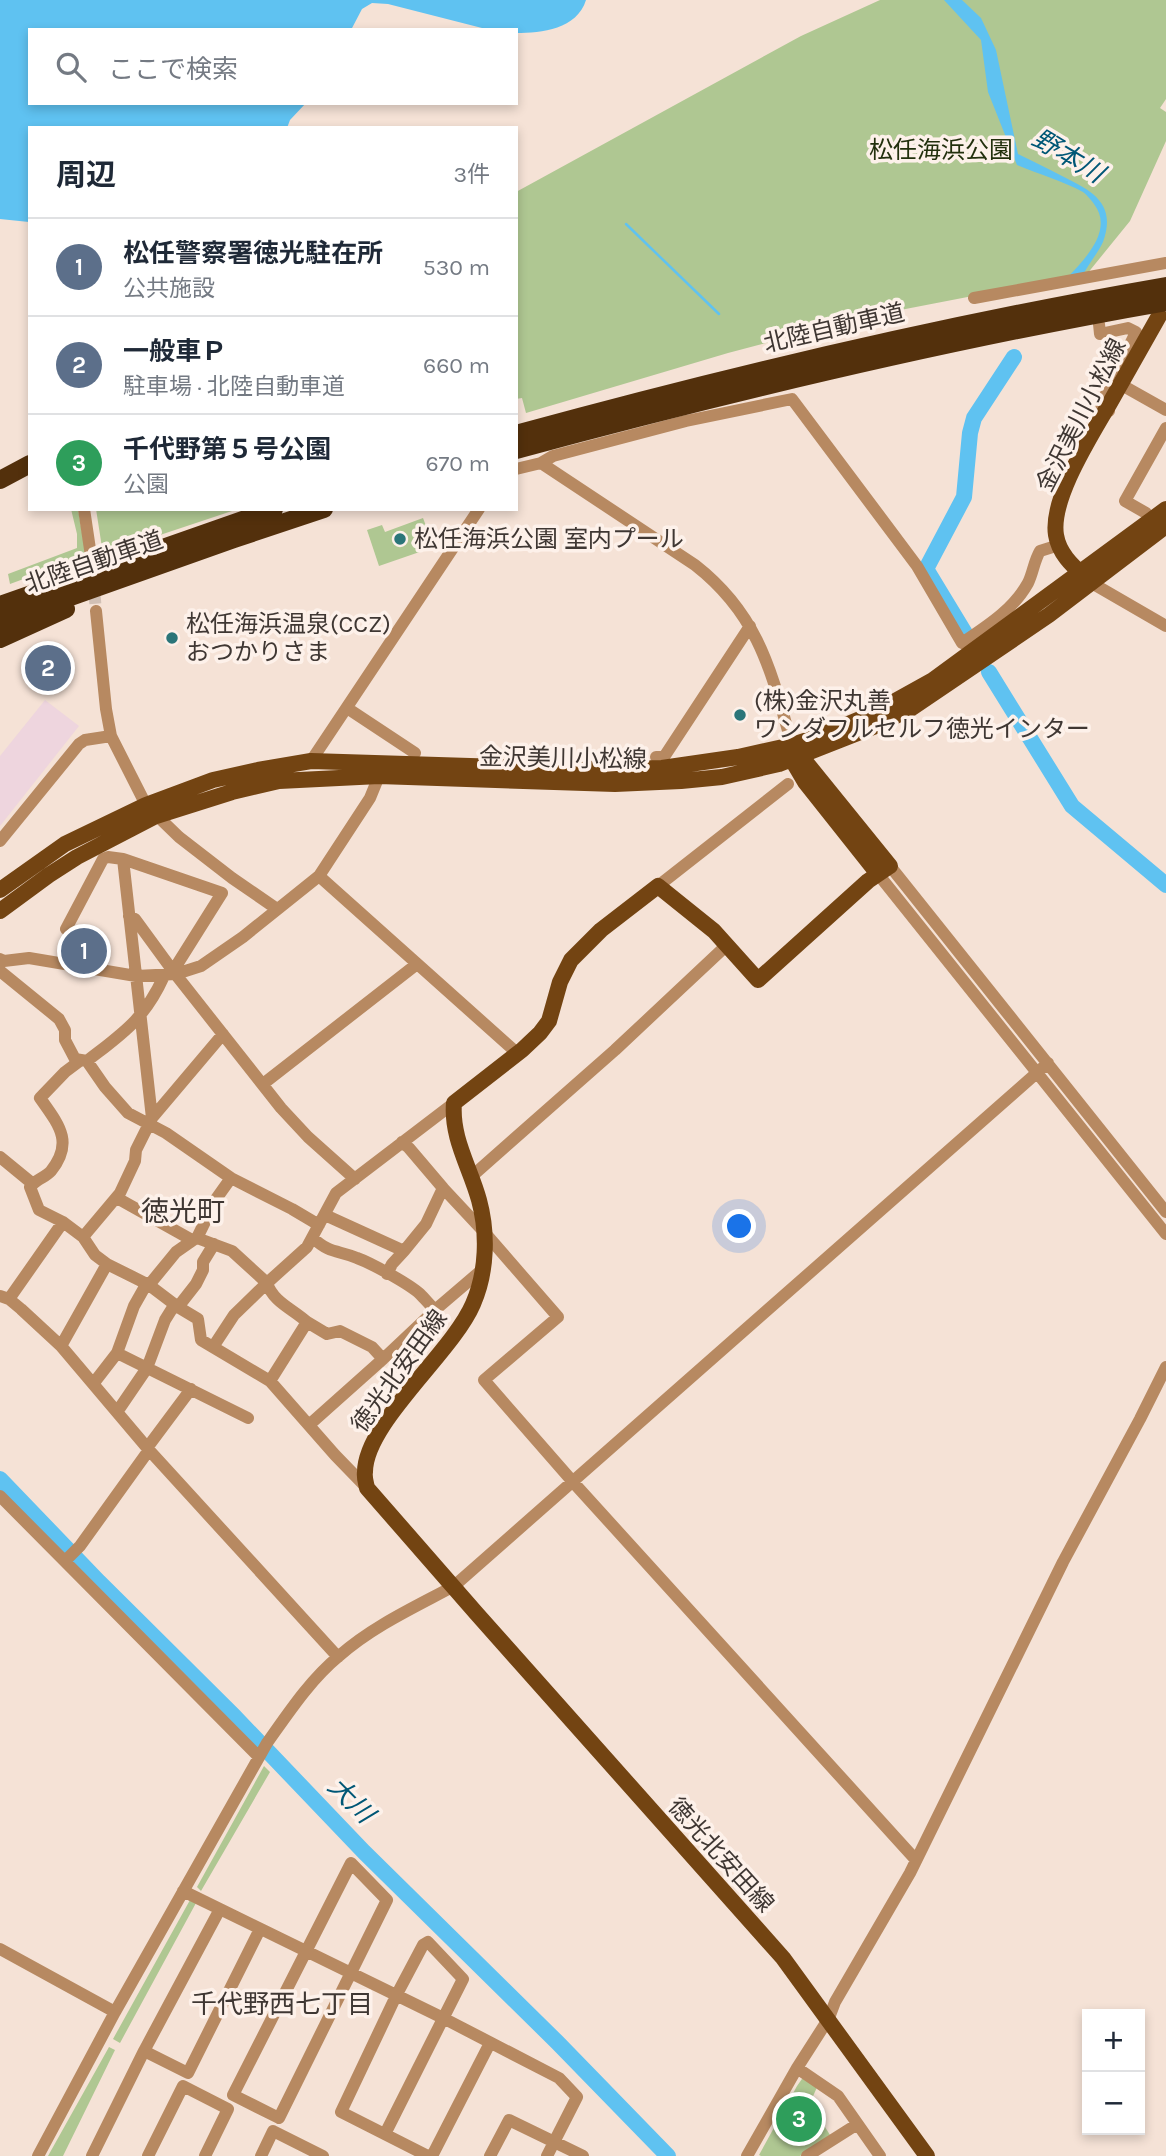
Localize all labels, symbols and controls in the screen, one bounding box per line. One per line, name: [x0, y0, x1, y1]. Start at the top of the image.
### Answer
search box: [28, 28, 518, 105]
icon: search: [52, 48, 90, 86]
text: ここで検索: [108, 54, 238, 85]
water label: 野本川: [1027, 123, 1112, 191]
park label: 松任海浜公園: [869, 136, 1013, 164]
text: 周辺: [56, 157, 116, 193]
text: 3件: [453, 161, 490, 188]
text: 松任警察署徳光駐在所: [123, 238, 383, 269]
text: 1: [75, 254, 83, 281]
text: 530 m: [423, 254, 490, 281]
text: 公共施設: [123, 275, 215, 302]
street label: 北陸自動車道: [761, 298, 907, 358]
street label: 金沢美川小松線: [1030, 334, 1132, 496]
text: 一般車Ｐ: [123, 336, 227, 367]
text: 2: [72, 352, 86, 379]
text: 660 m: [423, 352, 490, 379]
text: 駐車場 · 北陸自動車道: [123, 373, 345, 400]
text: 千代野第５号公園: [123, 434, 331, 465]
text: 3: [72, 450, 86, 477]
text: 670 m: [425, 450, 490, 477]
text: 公園: [123, 471, 169, 498]
street label: 北陸自動車道: [21, 525, 167, 599]
place label: 松任海浜公園 室内プール: [414, 525, 684, 553]
marker: 松任海浜公園 室内プール: [392, 531, 408, 547]
place label: 松任海浜温泉(CCZ) おつかりさま: [186, 610, 391, 666]
marker: 松任海浜温泉(CCZ) おつかりさま: [164, 630, 180, 646]
pin: 2: [25, 642, 71, 694]
place label: (株)金沢丸善 ワンダフルセルフ徳光インター: [754, 687, 1090, 743]
marker: (株)金沢丸善 ワンダフルセルフ徳光インター: [732, 707, 748, 723]
street label: 金沢美川小松線: [479, 743, 647, 773]
pin: 1: [61, 925, 107, 977]
district label: 徳光町: [141, 1195, 225, 1228]
your location: [722, 1209, 756, 1243]
street label: 徳光北安田線: [345, 1305, 453, 1437]
water label: 大川: [322, 1771, 382, 1831]
street label: 徳光北安田線: [662, 1792, 780, 1918]
district label: 千代野西七丁目: [191, 1989, 373, 2020]
map controls: [1082, 2009, 1145, 2135]
button: +: [1082, 2009, 1145, 2072]
button: −: [1082, 2072, 1145, 2135]
pin: 3: [776, 2093, 822, 2145]

